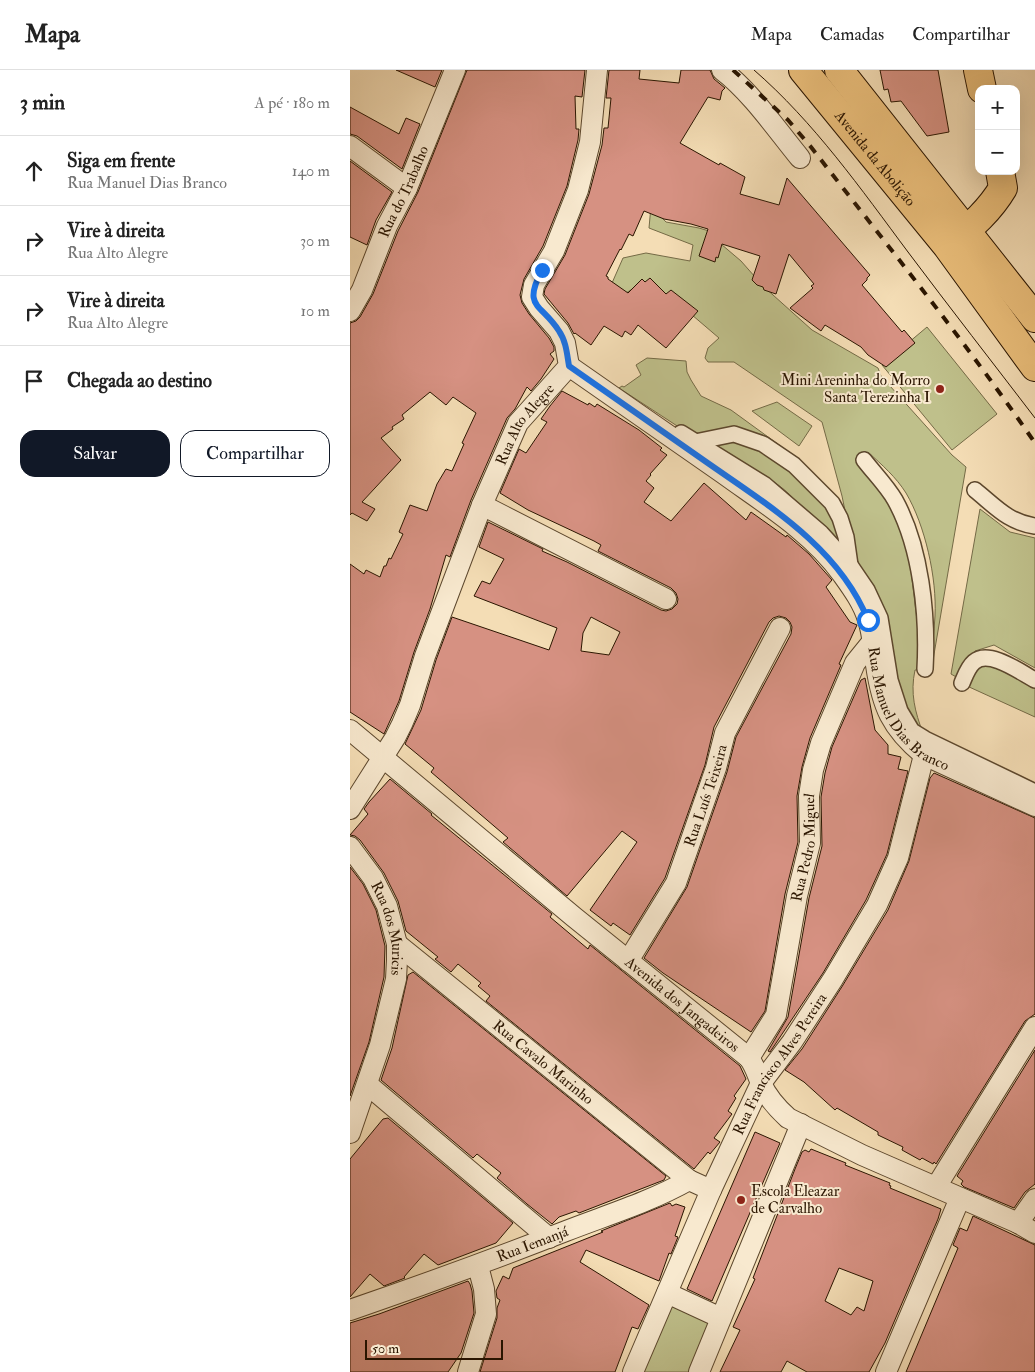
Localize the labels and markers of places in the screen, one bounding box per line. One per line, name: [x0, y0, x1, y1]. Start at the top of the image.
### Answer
place label: Mini Areninha do Morro Santa Terezinha I: [781, 371, 930, 407]
marker: Mini Areninha do Morro Santa Terezinha I: [934, 383, 946, 395]
place label: Escola Eleazar de Carvalho: [751, 1182, 840, 1218]
marker: Escola Eleazar de Carvalho: [735, 1194, 747, 1206]

